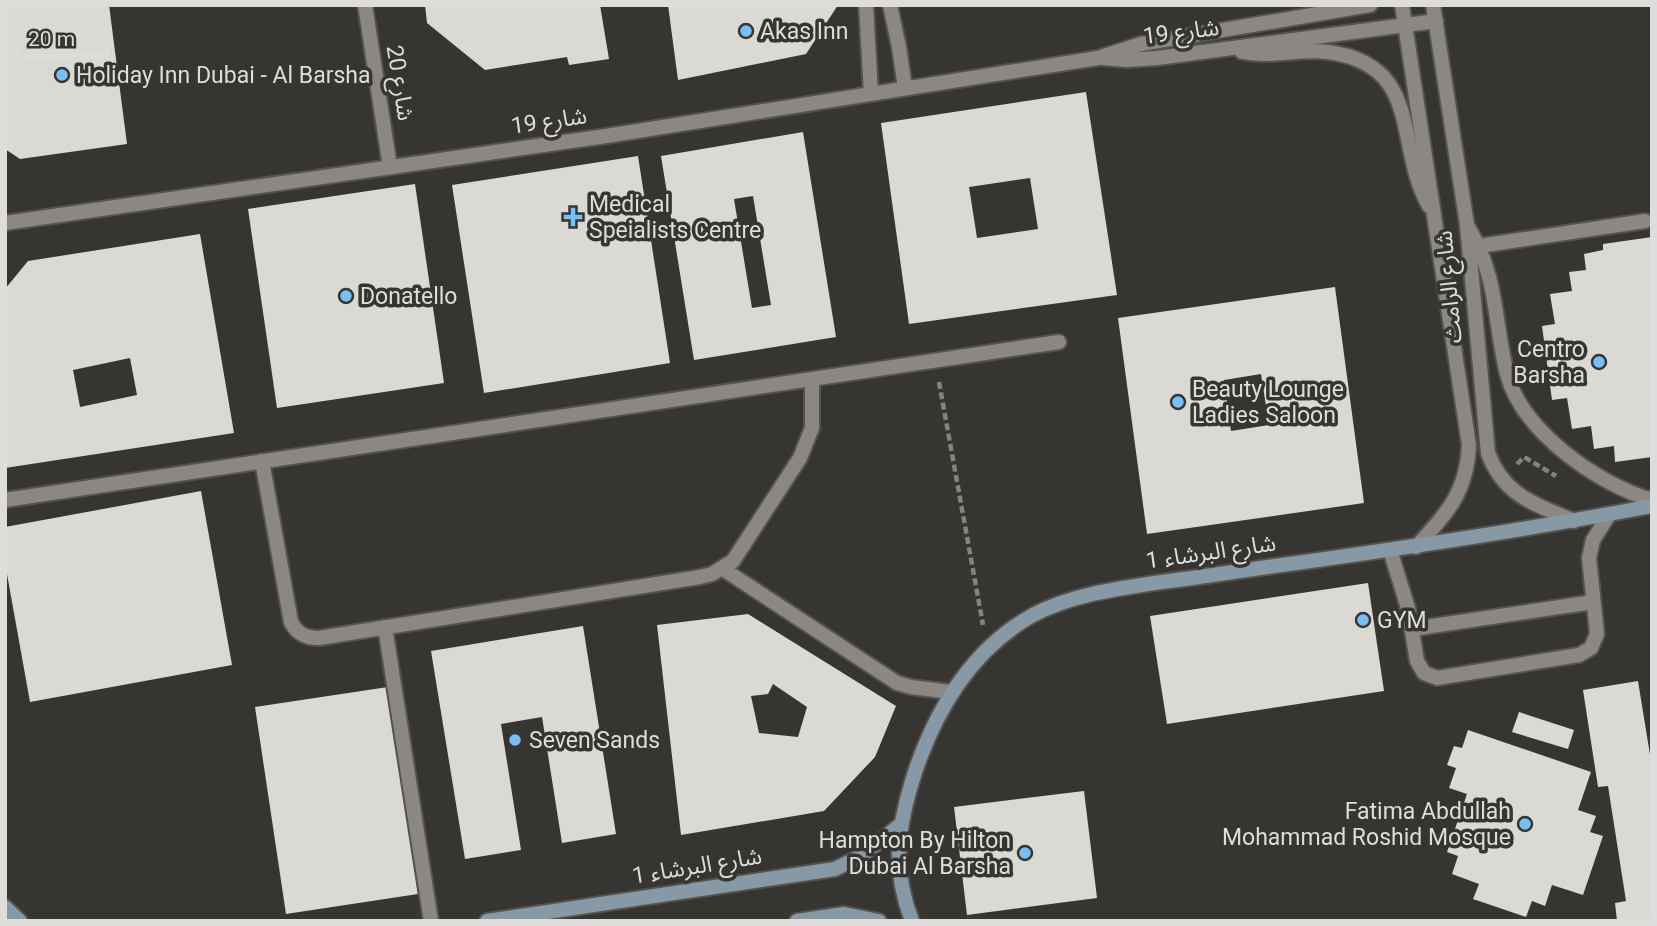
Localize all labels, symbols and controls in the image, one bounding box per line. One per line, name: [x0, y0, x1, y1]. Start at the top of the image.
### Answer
scale bar: [18, 14, 107, 58]
street label: شارع 19: [1141, 14, 1221, 53]
place label: Akas Inn: [760, 18, 848, 45]
marker: Akas Inn: [738, 23, 754, 39]
text: 20 m: [28, 27, 75, 51]
street label: شارع 20: [378, 43, 419, 123]
place label: Holiday Inn Dubai - Al Barsha: [76, 62, 371, 89]
marker: Holiday Inn Dubai - Al Barsha: [54, 67, 70, 83]
street label: شارع 19: [509, 102, 589, 143]
place label: Medical Speialists Centre: [589, 191, 761, 244]
marker: Medical Speialists Centre: [563, 207, 583, 227]
street label: شارع الرامث: [1431, 229, 1470, 345]
place label: Donatello: [360, 283, 457, 310]
marker: Donatello: [338, 288, 354, 304]
place label: Centro Barsha: [1513, 336, 1585, 389]
marker: Centro Barsha: [1591, 354, 1607, 370]
place label: Beauty Lounge Ladies Saloon: [1192, 376, 1344, 429]
marker: Beauty Lounge Ladies Saloon: [1170, 394, 1186, 410]
street label: شارع البرشاء 1: [1144, 530, 1278, 577]
place label: GYM: [1377, 607, 1427, 634]
marker: GYM: [1355, 612, 1371, 628]
place label: Seven Sands: [529, 727, 660, 754]
marker: Seven Sands: [507, 732, 523, 748]
place label: Fatima Abdullah Mohammad Roshid Mosque: [1222, 798, 1511, 851]
marker: Fatima Abdullah Mohammad Roshid Mosque: [1517, 816, 1533, 832]
place label: Hampton By Hilton Dubai Al Barsha: [819, 827, 1011, 880]
street label: شارع البرشاء 1: [630, 842, 764, 893]
marker: Hampton By Hilton Dubai Al Barsha: [1017, 845, 1033, 861]

